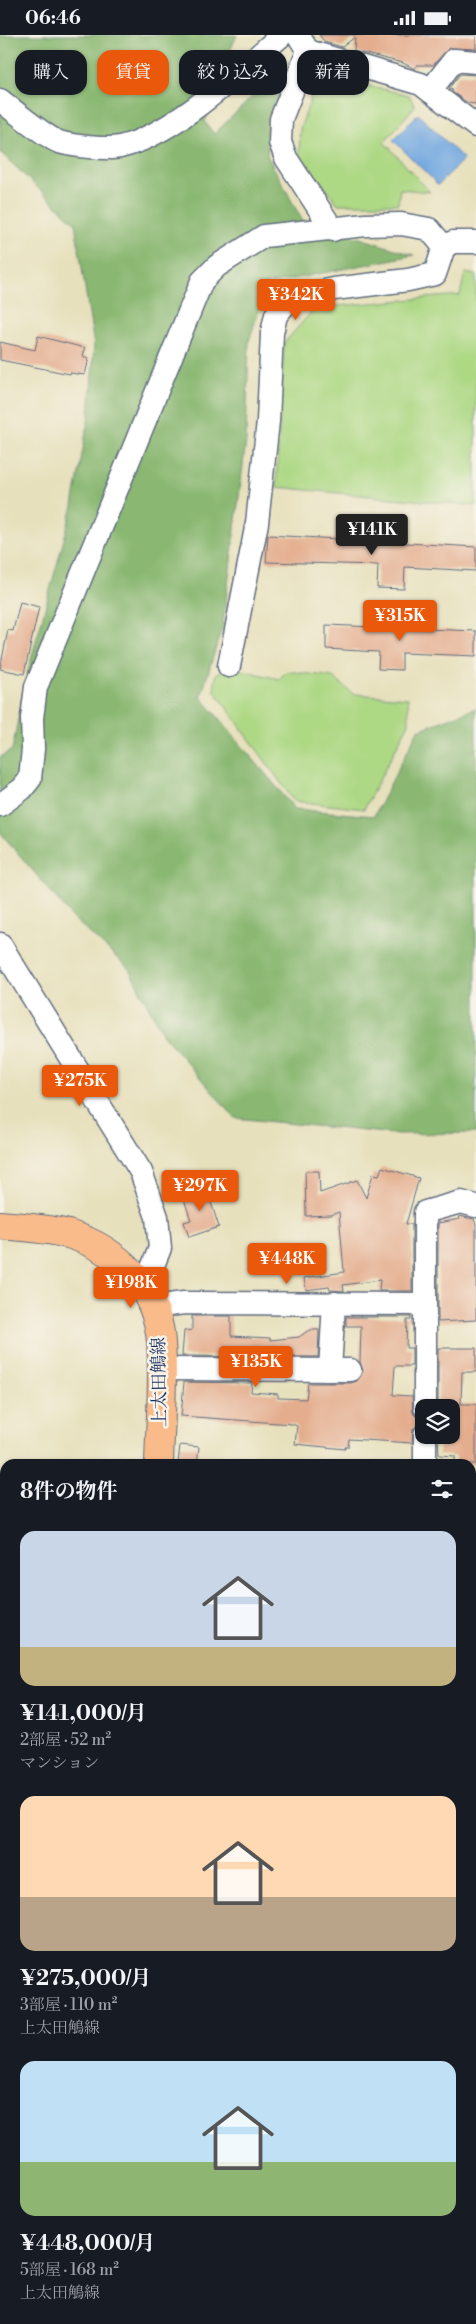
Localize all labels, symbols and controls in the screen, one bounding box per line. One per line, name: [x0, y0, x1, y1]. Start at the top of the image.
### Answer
text: 06:46: [25, 6, 81, 30]
chip: 購入: [15, 50, 87, 95]
chip: 賃貸: [97, 50, 169, 95]
chip: 絞り込み: [179, 50, 287, 95]
chip: 新着: [297, 50, 369, 95]
pin: ¥342K: [261, 279, 331, 321]
text: ¥342K: [268, 285, 324, 305]
pin: ¥141K: [337, 513, 407, 556]
text: ¥141K: [347, 520, 397, 540]
pin: ¥315K: [365, 599, 435, 642]
text: ¥315K: [374, 606, 426, 626]
pin: ¥275K: [45, 1065, 115, 1107]
text: ¥275K: [53, 1071, 107, 1091]
pin: ¥297K: [165, 1169, 235, 1212]
text: ¥297K: [173, 1176, 227, 1196]
pin: ¥448K: [252, 1243, 322, 1285]
text: ¥448K: [258, 1249, 316, 1269]
pin: ¥198K: [96, 1267, 166, 1309]
text: ¥198K: [105, 1273, 157, 1293]
street label: 上太田鵤線: [147, 1337, 172, 1427]
pin: ¥135K: [221, 1345, 291, 1388]
text: ¥135K: [230, 1352, 282, 1372]
map controls: [415, 1399, 460, 1444]
button: layers: [415, 1399, 460, 1444]
icon: filters: [428, 1475, 456, 1503]
text: 8件の物件: [20, 1479, 117, 1505]
icon: home: [193, 1563, 283, 1653]
text: ¥141,000/月: [20, 1701, 147, 1727]
text: 2部屋 · 52 m²: [20, 1730, 111, 1750]
text: マンション: [20, 1753, 99, 1773]
icon: home: [193, 1828, 283, 1918]
text: ¥275,000/月: [20, 1966, 151, 1992]
text: 3部屋 · 110 m²: [20, 1995, 117, 2015]
text: 上太田鵤線: [20, 2018, 100, 2038]
icon: home: [193, 2093, 283, 2183]
text: ¥448,000/月: [20, 2231, 155, 2257]
text: 5部屋 · 168 m²: [20, 2260, 119, 2280]
text: 上太田鵤線: [20, 2283, 100, 2303]

